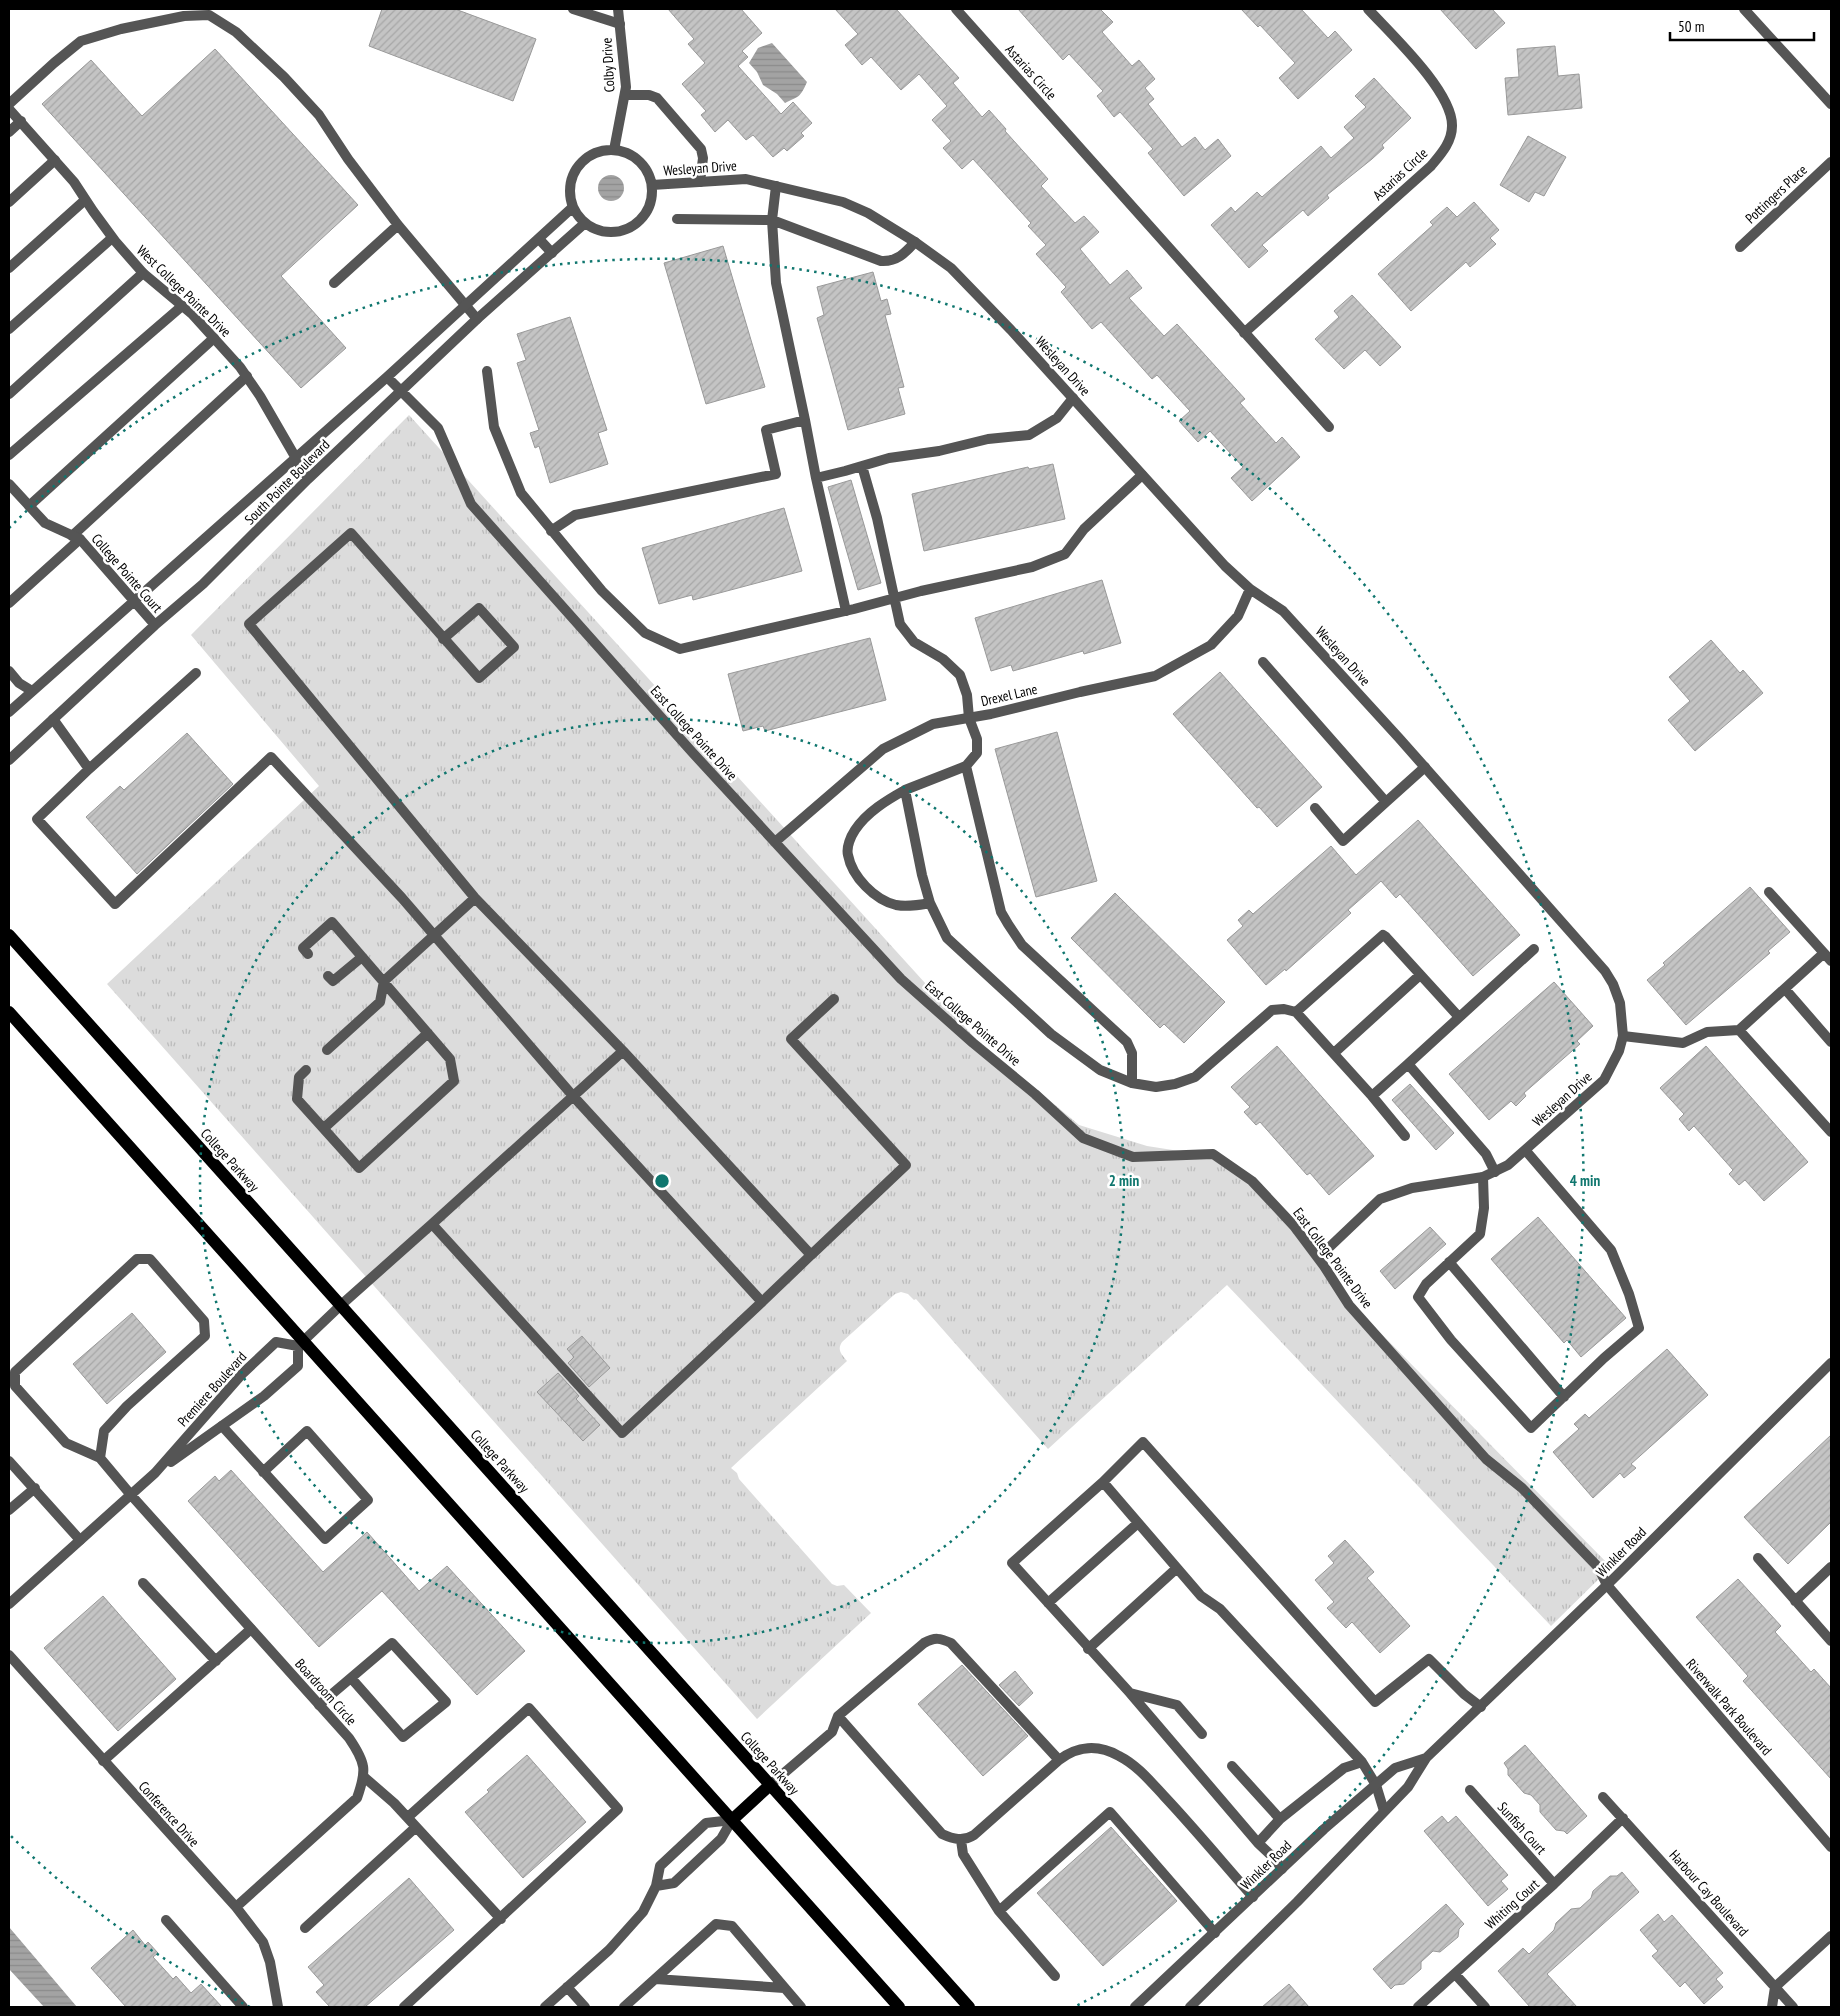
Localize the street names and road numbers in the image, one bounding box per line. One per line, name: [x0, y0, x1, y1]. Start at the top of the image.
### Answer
street label: Colby Drive: [598, 37, 618, 93]
street label: Astarias Circle: [1001, 41, 1061, 104]
street label: Astarias Circle: [1369, 144, 1431, 204]
street label: Wesleyan Drive: [663, 156, 738, 180]
street label: Pottingers Place: [1741, 161, 1811, 227]
street label: West College Pointe Drive: [133, 241, 235, 341]
street label: Wesleyan Drive: [1032, 333, 1094, 400]
street label: South Pointe Boulevard: [241, 436, 333, 528]
street label: College Pointe Court: [88, 530, 166, 616]
street label: Wesleyan Drive: [1312, 623, 1374, 690]
street label: Drexel Lane: [979, 680, 1039, 710]
street label: East College Pointe Drive: [647, 682, 741, 784]
street label: East College Pointe Drive: [921, 976, 1025, 1070]
street label: Wesleyan Drive: [1529, 1068, 1596, 1130]
street label: College Parkway: [197, 1125, 264, 1196]
street label: East College Pointe Drive: [1289, 1204, 1377, 1312]
street label: Premiere Boulevard: [174, 1348, 250, 1430]
street label: College Parkway: [467, 1426, 534, 1497]
street label: Winkler Road: [1592, 1523, 1650, 1581]
street label: Boardroom Circle: [291, 1655, 361, 1729]
street label: Riverwalk Park Boulevard: [1682, 1655, 1776, 1759]
street label: College Parkway: [737, 1728, 804, 1799]
street label: Conference Drive: [135, 1777, 203, 1851]
street label: Sunfish Court: [1494, 1798, 1550, 1858]
street label: Winkler Road: [1237, 1836, 1295, 1894]
street label: Harbour Cay Boulevard: [1665, 1846, 1753, 1940]
street label: Whiting Court: [1481, 1875, 1543, 1933]

